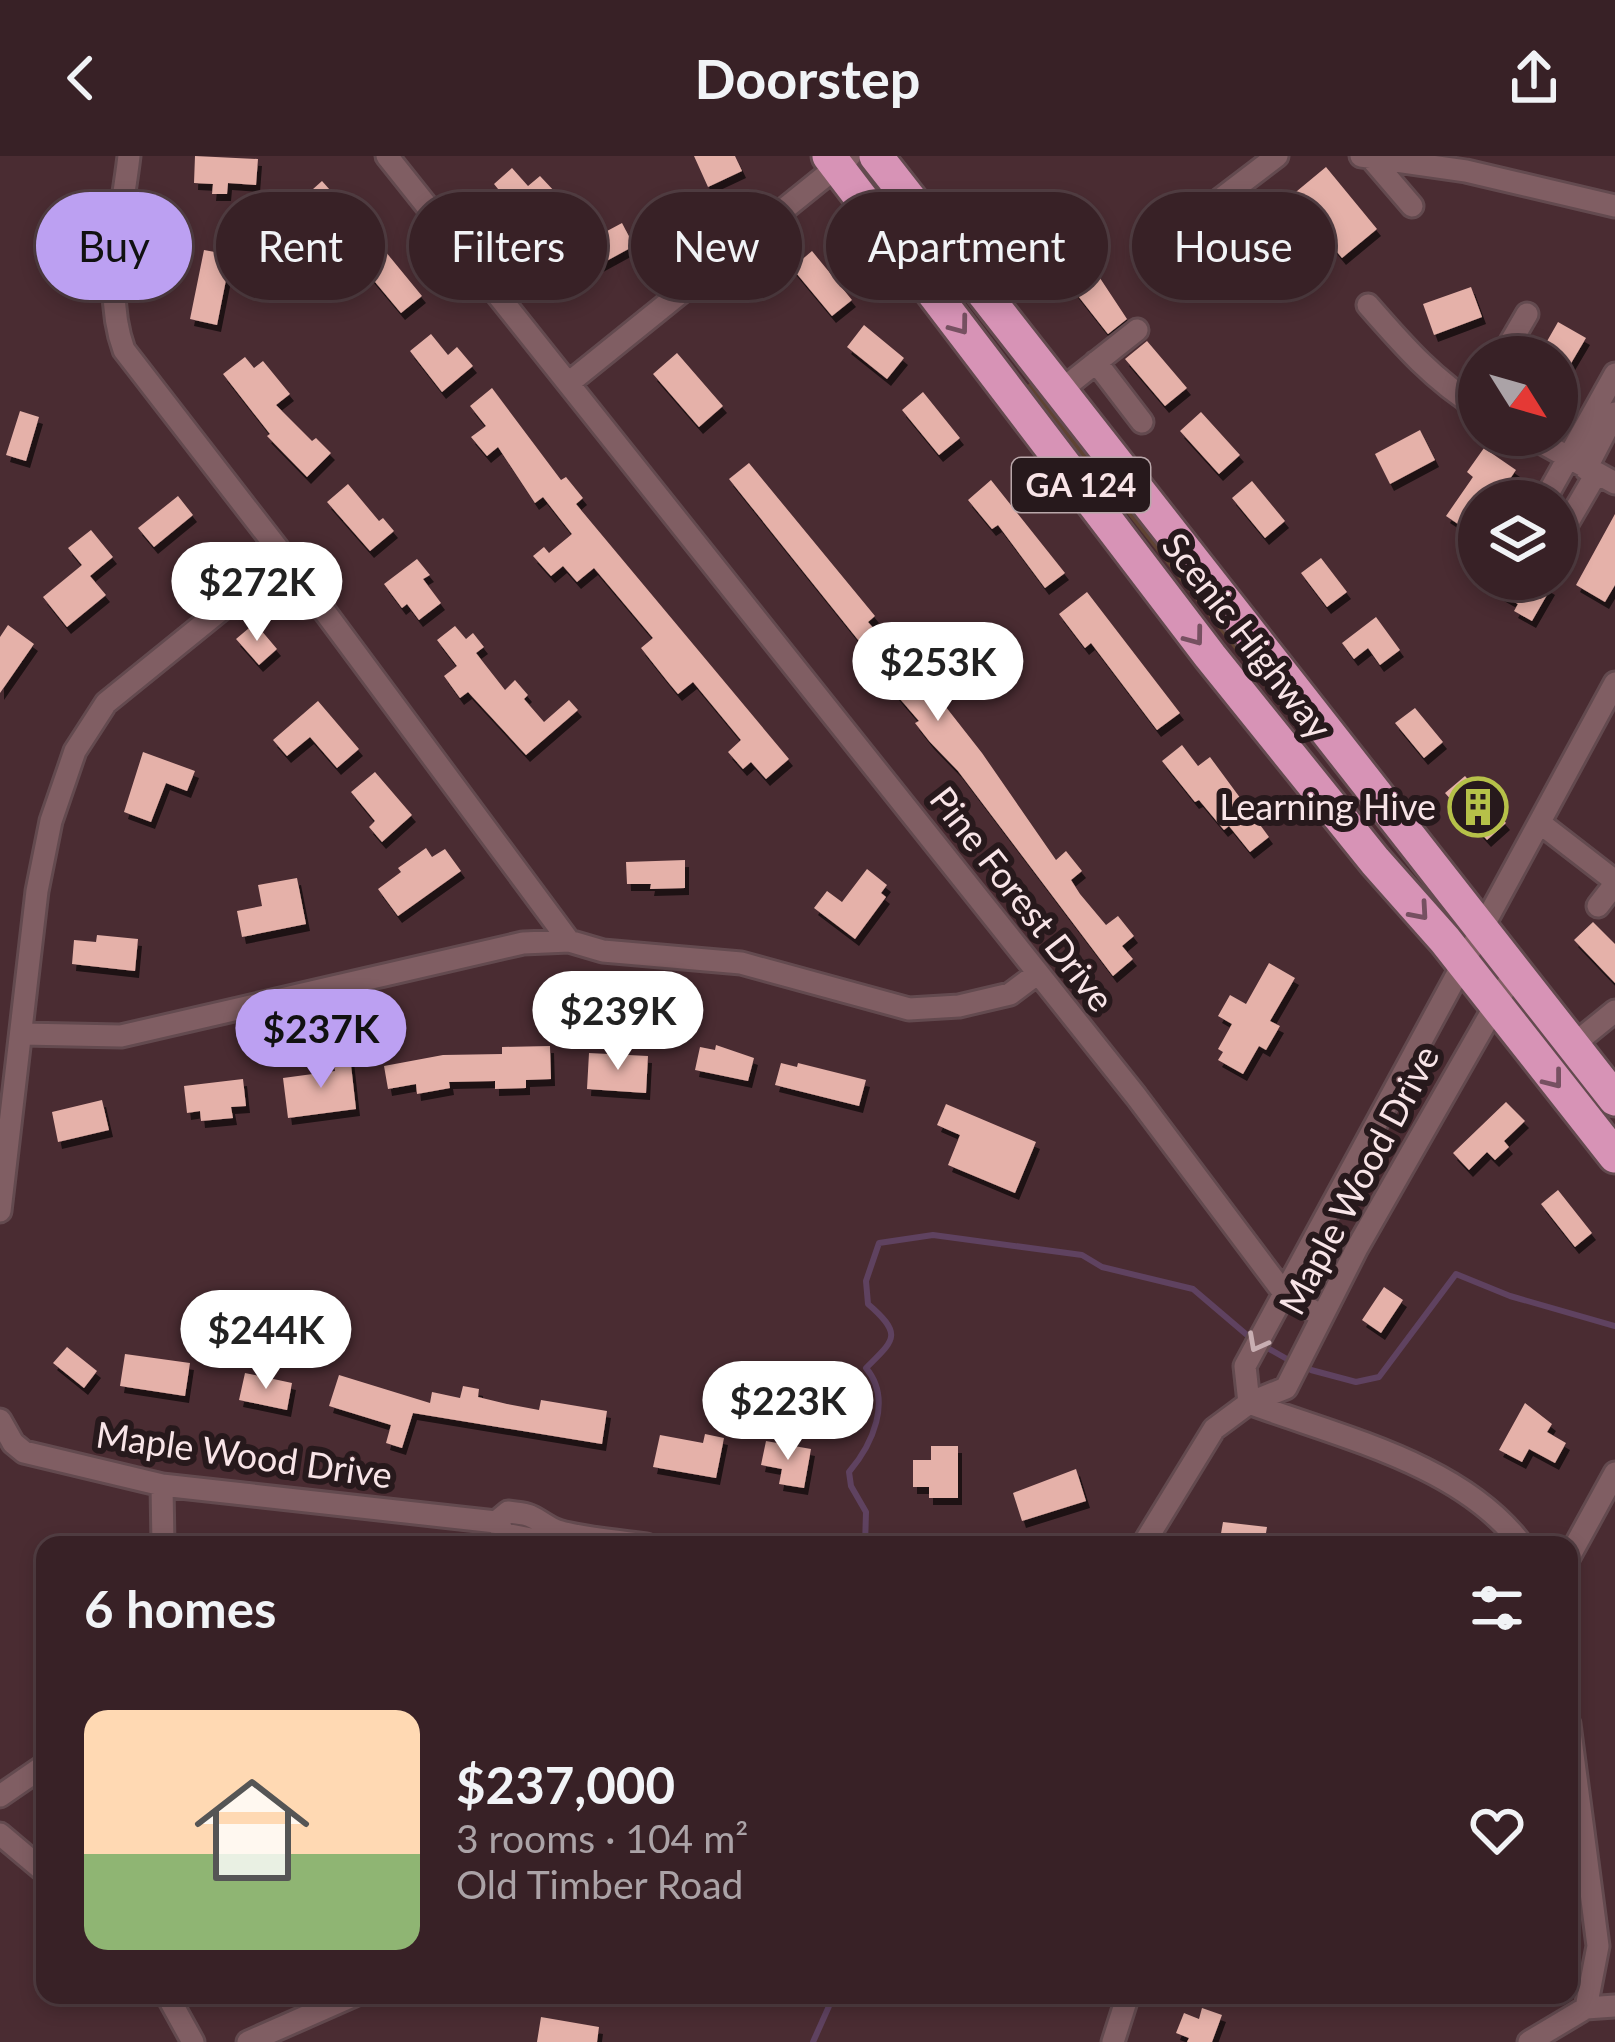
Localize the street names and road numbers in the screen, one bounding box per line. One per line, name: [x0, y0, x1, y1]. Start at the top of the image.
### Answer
road number: GA 124: [1012, 458, 1150, 512]
street label: Scenic Highway: [1154, 524, 1342, 747]
street label: Pine Forest Drive: [922, 777, 1124, 1019]
street label: Maple Wood Drive: [1269, 1037, 1448, 1322]
street label: Maple Wood Drive: [93, 1411, 395, 1497]

